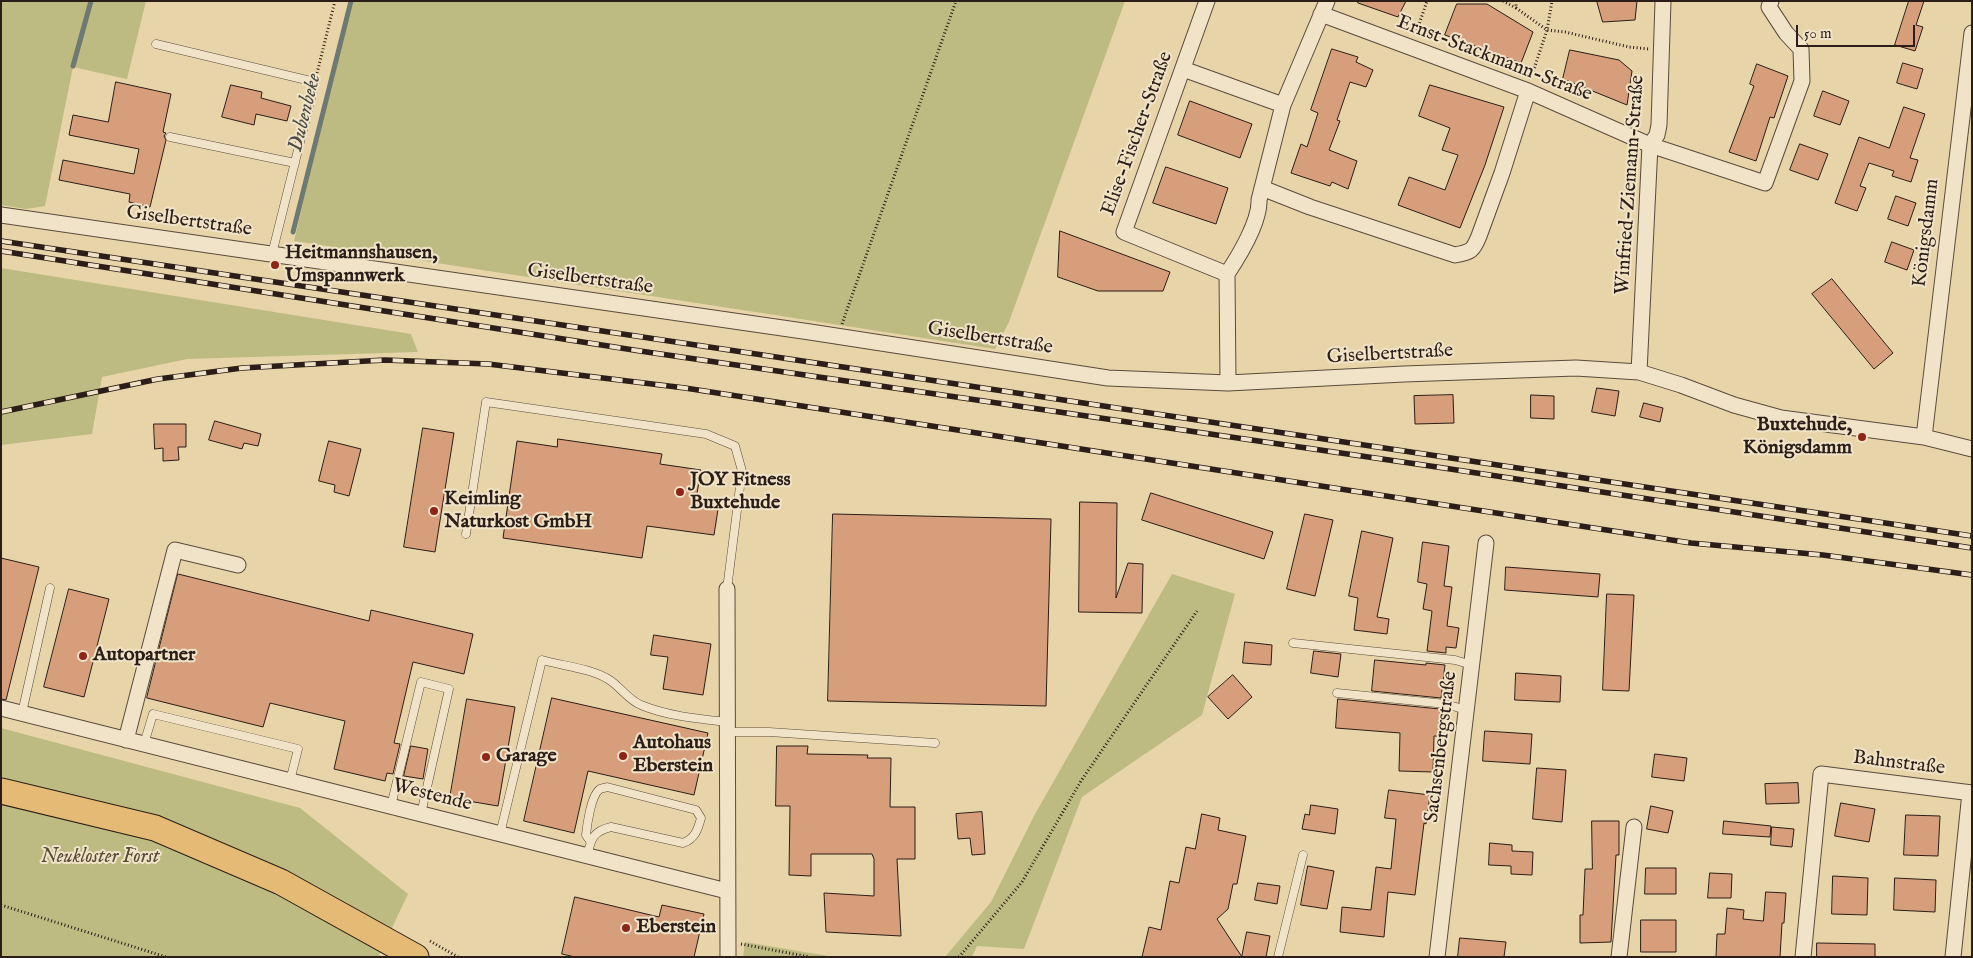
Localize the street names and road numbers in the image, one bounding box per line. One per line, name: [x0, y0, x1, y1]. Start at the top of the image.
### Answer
street label: Ernst-Stackmann-Straße: [1393, 11, 1595, 107]
street label: Elise-Fischer-Straße: [1097, 49, 1179, 219]
street label: Winfried-Ziemann-Straße: [1611, 75, 1651, 295]
street label: Königsdamm: [1908, 177, 1946, 289]
street label: Giselbertstraße: [125, 201, 253, 243]
street label: Giselbertstraße: [526, 259, 654, 301]
street label: Giselbertstraße: [926, 317, 1054, 361]
street label: Giselbertstraße: [1326, 340, 1454, 370]
street label: Sachsenbergstraße: [1421, 670, 1463, 824]
street label: Bahnstraße: [1852, 746, 1946, 782]
street label: Westende: [390, 775, 474, 817]

